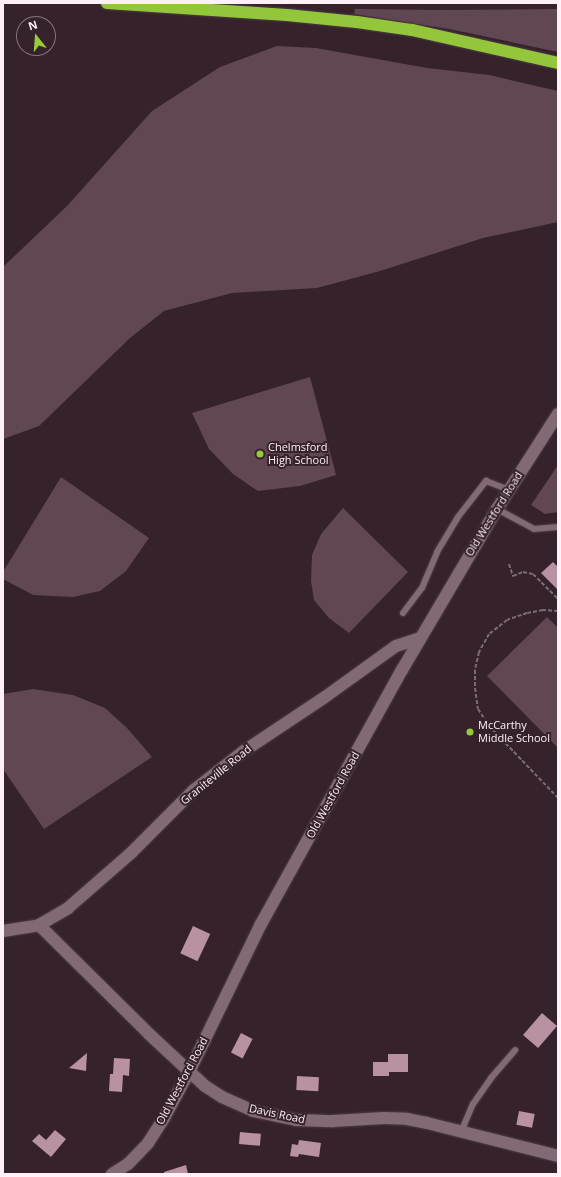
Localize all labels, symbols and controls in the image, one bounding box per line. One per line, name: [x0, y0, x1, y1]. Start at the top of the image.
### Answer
north arrow: [16, 16, 56, 56]
text: N: [26, 17, 39, 33]
place label: Chelmsford High School: [268, 441, 329, 467]
marker: Chelmsford High School: [255, 449, 265, 459]
street label: Old Westford Road: [463, 469, 525, 559]
place label: McCarthy Middle School: [478, 719, 550, 745]
marker: McCarthy Middle School: [465, 727, 475, 737]
street label: Graniteville Road: [178, 742, 254, 808]
street label: Old Westford Road: [304, 749, 362, 841]
street label: Old Westford Road: [153, 1035, 211, 1127]
street label: Davis Road: [248, 1102, 306, 1126]

